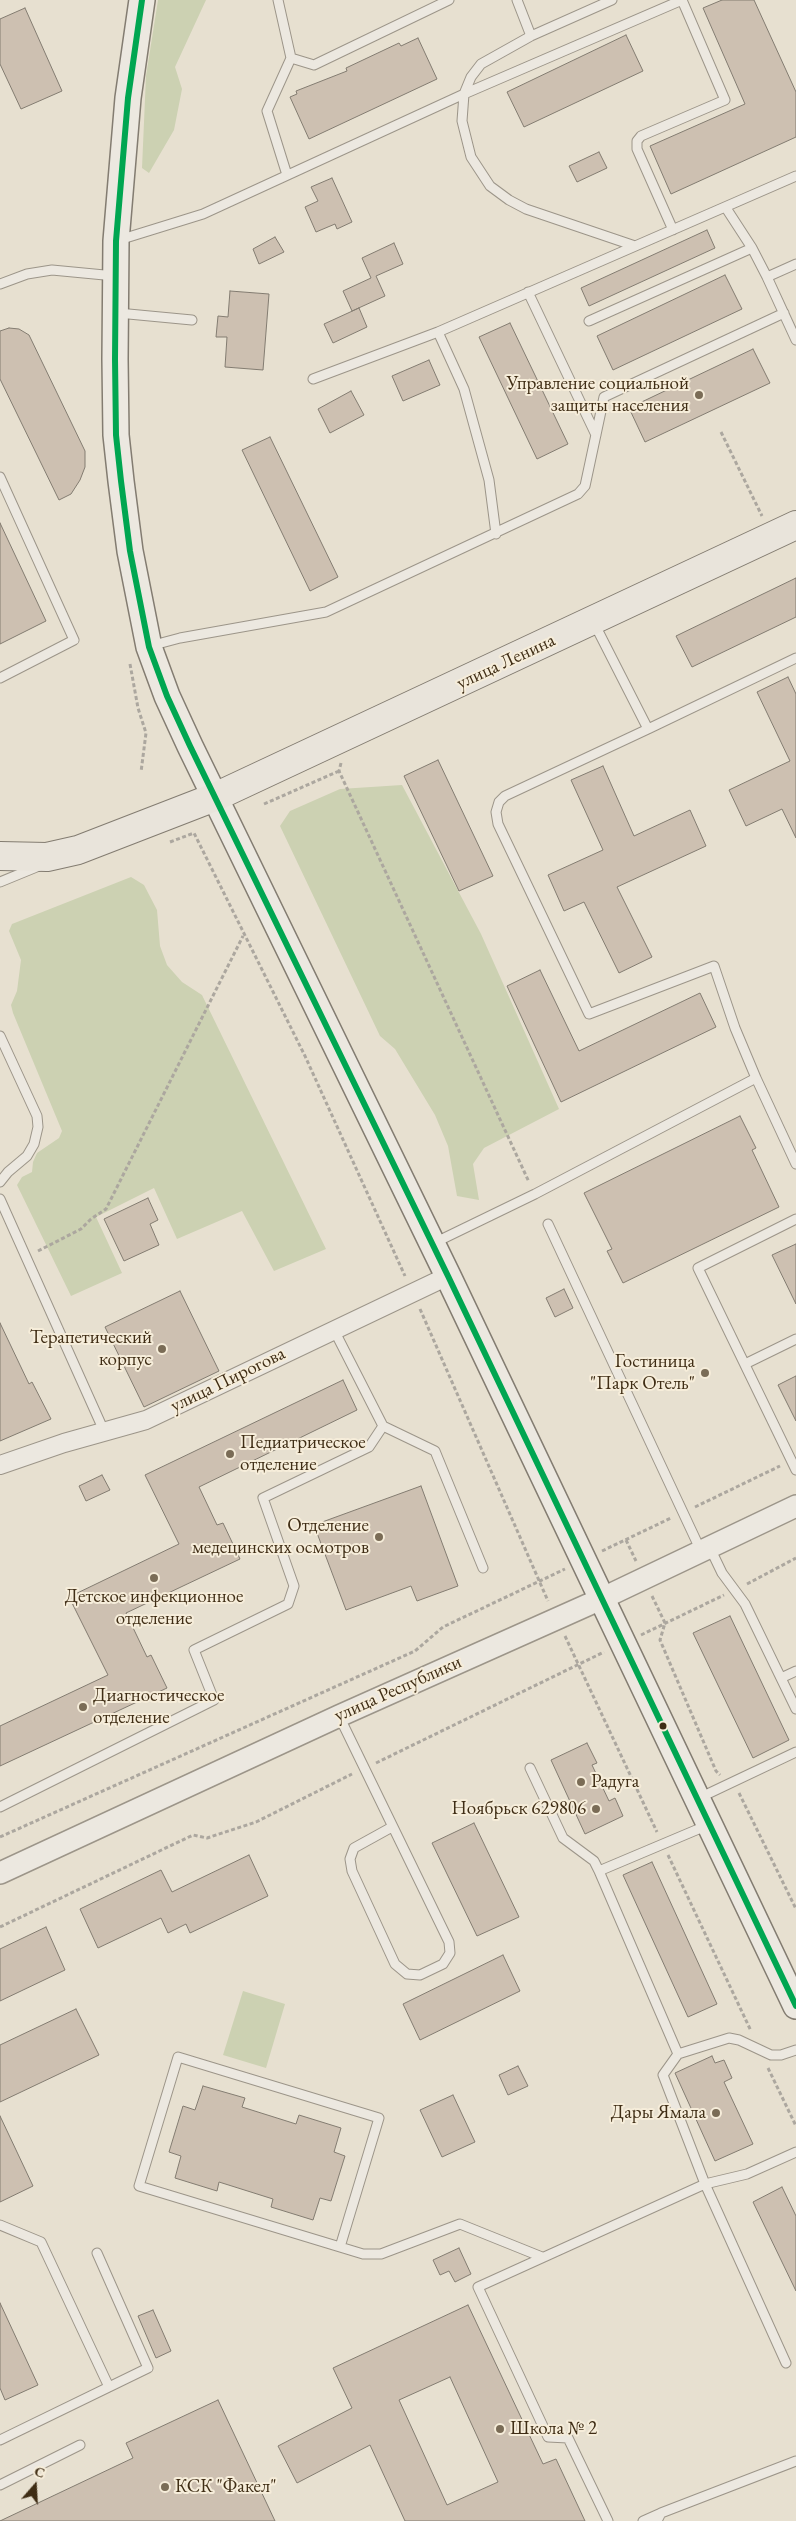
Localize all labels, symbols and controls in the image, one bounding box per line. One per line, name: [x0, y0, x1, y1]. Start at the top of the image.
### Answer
place label: Управление социальной защиты населения: [507, 373, 689, 417]
marker: Управление социальной защиты населения: [693, 389, 705, 401]
street label: улица Ленина: [453, 629, 559, 695]
place label: Терапетический корпус: [30, 1327, 152, 1371]
street label: улица Пирогова: [167, 1342, 289, 1418]
marker: Терапетический корпус: [156, 1343, 168, 1355]
place label: Гостиница "Парк Отель": [590, 1351, 695, 1395]
marker: Гостиница "Парк Отель": [699, 1367, 711, 1379]
place label: Педиатрическое отделение: [240, 1432, 366, 1476]
marker: Педиатрическое отделение: [224, 1448, 236, 1460]
place label: Отделение медецинских осмотров: [192, 1515, 369, 1559]
marker: Отделение медецинских осмотров: [373, 1531, 385, 1543]
marker: Детское инфекционное отделение: [148, 1572, 160, 1584]
place label: Детское инфекционное отделение: [65, 1586, 243, 1630]
street label: улица Республики: [331, 1651, 465, 1727]
place label: Диагностическое отделение: [93, 1685, 224, 1729]
marker: Диагностическое отделение: [77, 1701, 89, 1713]
unlabelled marker: [658, 1721, 668, 1731]
place label: Радуга: [591, 1771, 639, 1793]
marker: Радуга: [575, 1776, 587, 1788]
place label: Ноябрьск 629806: [451, 1798, 586, 1820]
marker: Ноябрьск 629806: [590, 1803, 602, 1815]
place label: Дары Ямала: [611, 2102, 706, 2124]
marker: Дары Ямала: [710, 2107, 722, 2119]
place label: Школа № 2: [510, 2418, 597, 2440]
marker: Школа № 2: [494, 2423, 506, 2435]
north arrow: [10, 2461, 60, 2511]
text: С: [32, 2462, 48, 2482]
place label: КСК "Факел": [175, 2476, 276, 2498]
marker: КСК "Факел": [159, 2481, 171, 2493]

